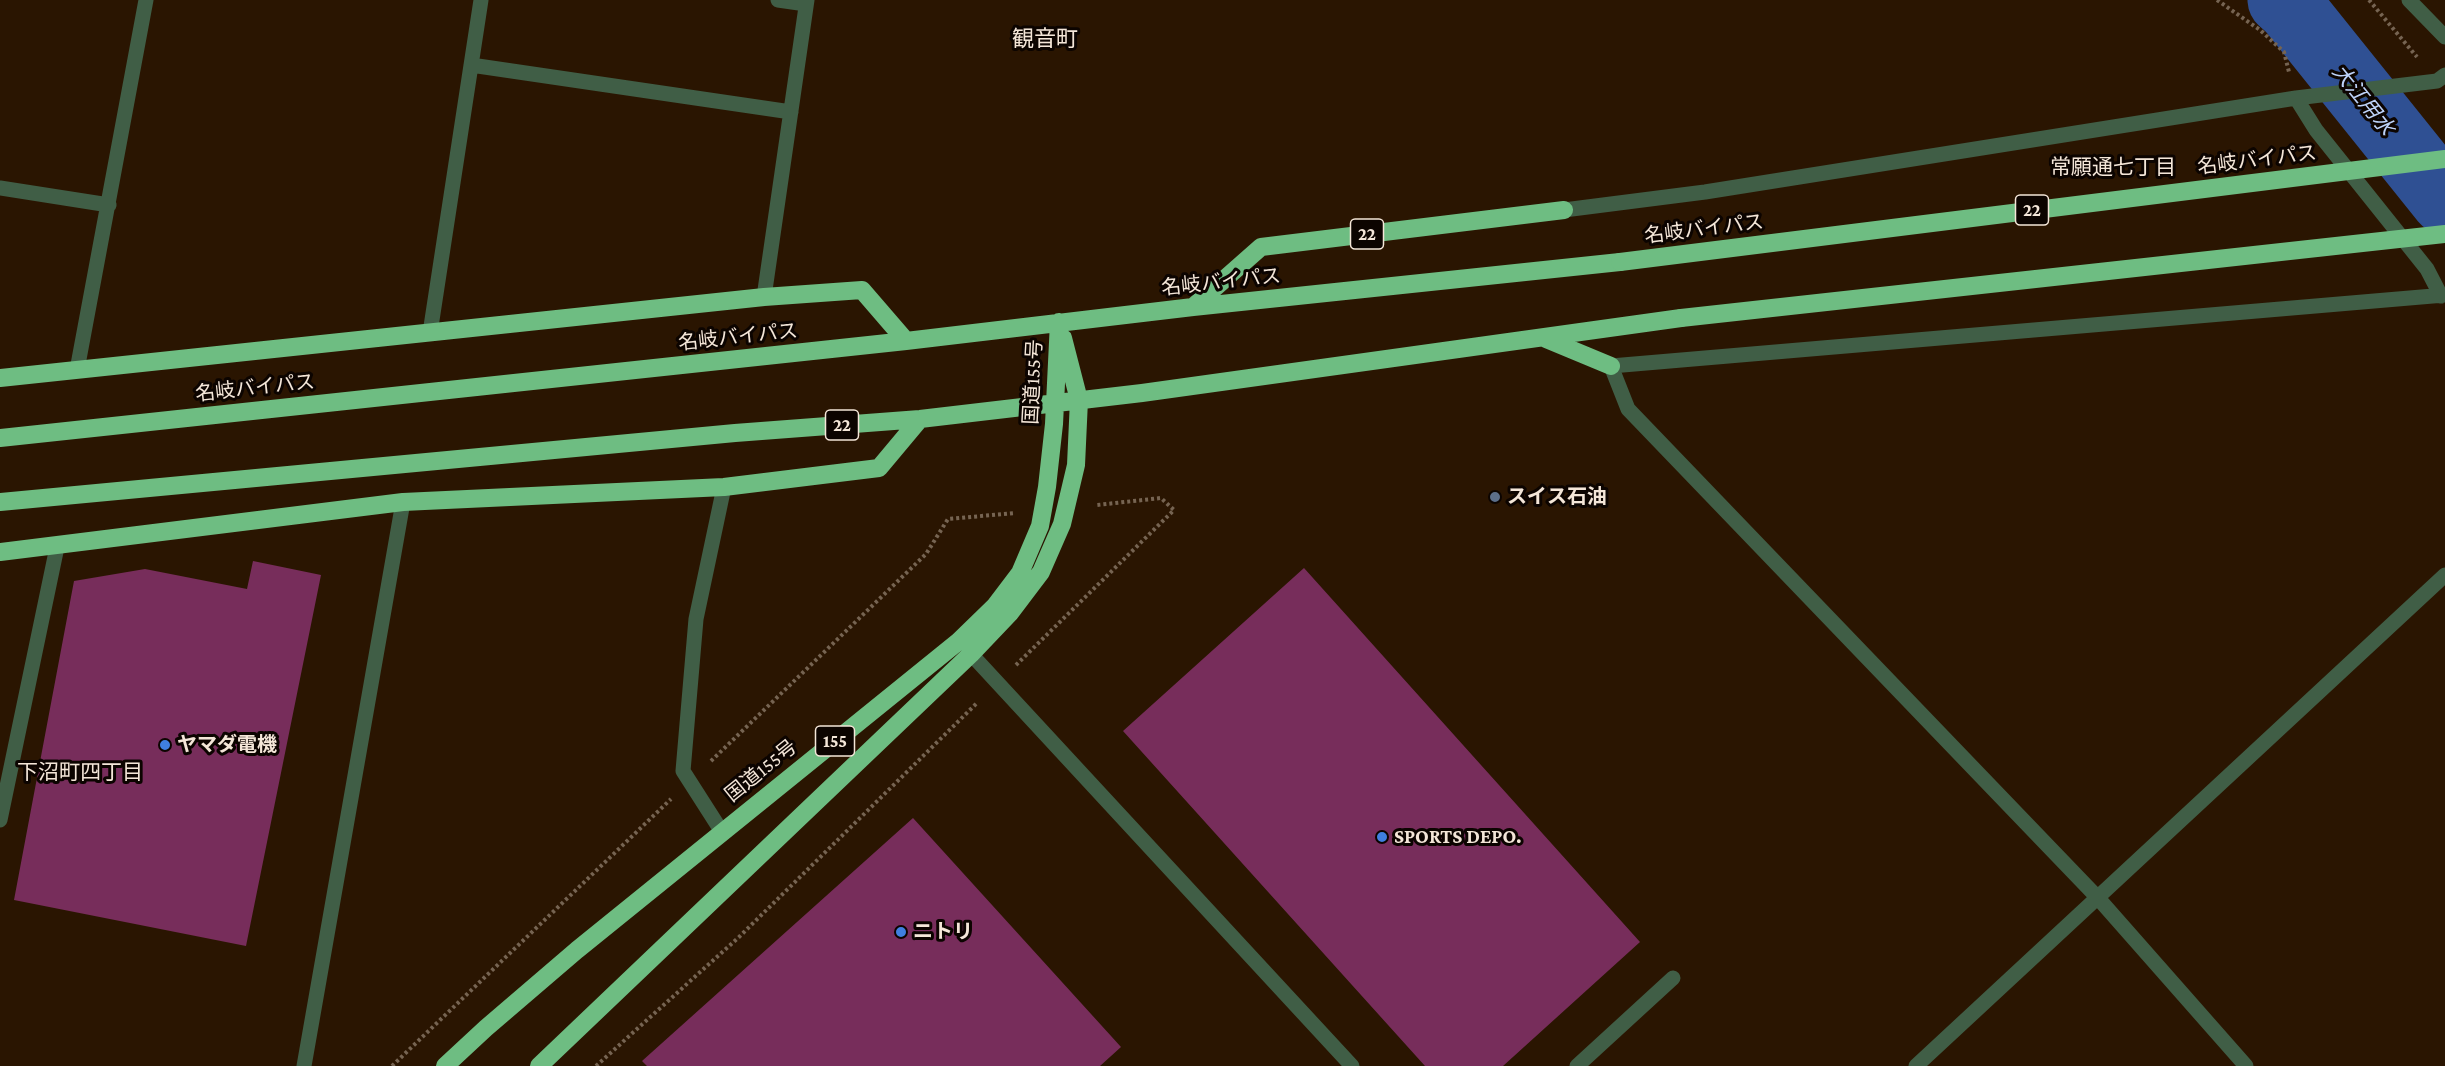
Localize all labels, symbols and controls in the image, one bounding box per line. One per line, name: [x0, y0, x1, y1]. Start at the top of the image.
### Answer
district label: 観音町: [1012, 26, 1078, 52]
water label: 大江用水: [2327, 59, 2399, 141]
street label: 名岐バイパス: [2196, 141, 2318, 179]
district label: 常願通七丁目: [2050, 155, 2176, 181]
road number: 22: [2016, 195, 2048, 225]
street label: 名岐バイパス: [1643, 210, 1765, 248]
road number: 22: [1350, 219, 1384, 249]
street label: 名岐バイパス: [1160, 264, 1282, 300]
street label: 名岐バイパス: [677, 319, 799, 355]
street label: 国道155号: [1019, 339, 1047, 425]
street label: 名岐バイパス: [194, 370, 316, 406]
road number: 22: [826, 410, 858, 440]
place label: スイス石油: [1507, 485, 1607, 509]
marker: スイス石油: [1488, 490, 1502, 504]
road number: 155: [816, 726, 854, 756]
place label: ヤマダ電機: [177, 733, 277, 757]
street label: 国道155号: [720, 735, 802, 807]
marker: ヤマダ電機: [158, 738, 172, 752]
district label: 下沼町四丁目: [17, 760, 143, 786]
place label: SPORTS DEPO.: [1394, 825, 1521, 849]
marker: SPORTS DEPO.: [1375, 830, 1389, 844]
place label: ニトリ: [913, 920, 973, 944]
marker: ニトリ: [894, 925, 908, 939]

